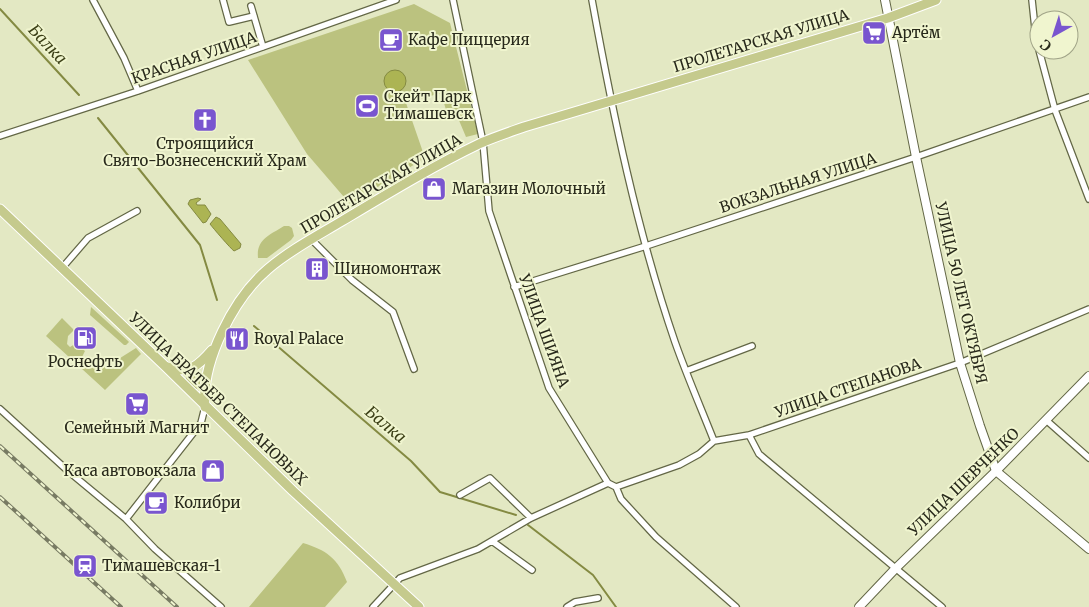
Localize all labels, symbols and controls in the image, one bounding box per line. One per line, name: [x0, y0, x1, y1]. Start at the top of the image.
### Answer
street label: ПРОЛЕТАРСКАЯ УЛИЦА: [671, 5, 851, 76]
north arrow: [1029, 10, 1079, 60]
water label: Балка: [25, 20, 71, 68]
supermarket icon: Артём: [861, 20, 887, 46]
place label: Артём: [891, 23, 941, 42]
street label: КРАСНАЯ УЛИЦА: [129, 27, 259, 88]
cafe icon: Кафе Пиццерия: [378, 27, 404, 53]
place label: Кафе Пиццерия: [408, 30, 530, 49]
text: С: [1037, 35, 1055, 55]
place label: Скейт Парк Тимашевск: [384, 87, 473, 123]
sports icon: Скейт Парк Тимашевск: [354, 93, 380, 119]
church icon: Строящийся Свято-Вознесенский Храм: [192, 107, 218, 133]
street label: ПРОЛЕТАРСКАЯ УЛИЦА: [297, 129, 465, 237]
place label: Строящийся Свято-Вознесенский Храм: [103, 134, 307, 170]
street label: ВОКЗАЛЬНАЯ УЛИЦА: [717, 148, 879, 217]
shop icon: Магазин Молочный: [421, 176, 447, 202]
place label: Магазин Молочный: [452, 179, 606, 198]
street label: УЛИЦА 50 ЛЕТ ОКТЯБРЯ: [931, 199, 992, 386]
building icon: Шиномонтаж: [304, 256, 330, 282]
place label: Шиномонтаж: [334, 259, 441, 278]
street label: УЛИЦА ШИЯНА: [515, 270, 574, 391]
street label: УЛИЦА БРАТЬЕВ СТЕПАНОВЫХ: [125, 308, 311, 489]
fuel station icon: Роснефть: [72, 325, 98, 351]
restaurant icon: Royal Palace: [224, 326, 250, 352]
place label: Royal Palace: [254, 329, 344, 348]
place label: Роснефть: [48, 352, 122, 371]
street label: УЛИЦА СТЕПАНОВА: [771, 353, 924, 422]
supermarket icon: Семейный Магнит: [124, 391, 150, 417]
water label: Балка: [362, 401, 410, 447]
place label: Семейный Магнит: [65, 418, 209, 437]
street label: УЛИЦА ШЕВЧЕНКО: [903, 424, 1023, 540]
shop icon: Каса автовокзала: [200, 458, 226, 484]
place label: Каса автовокзала: [64, 461, 196, 480]
cafe icon: Колибри: [143, 490, 169, 516]
place label: Колибри: [174, 493, 241, 512]
station icon: Тимашевская-1: [72, 553, 98, 579]
place label: Тимашевская-1: [102, 556, 221, 575]

